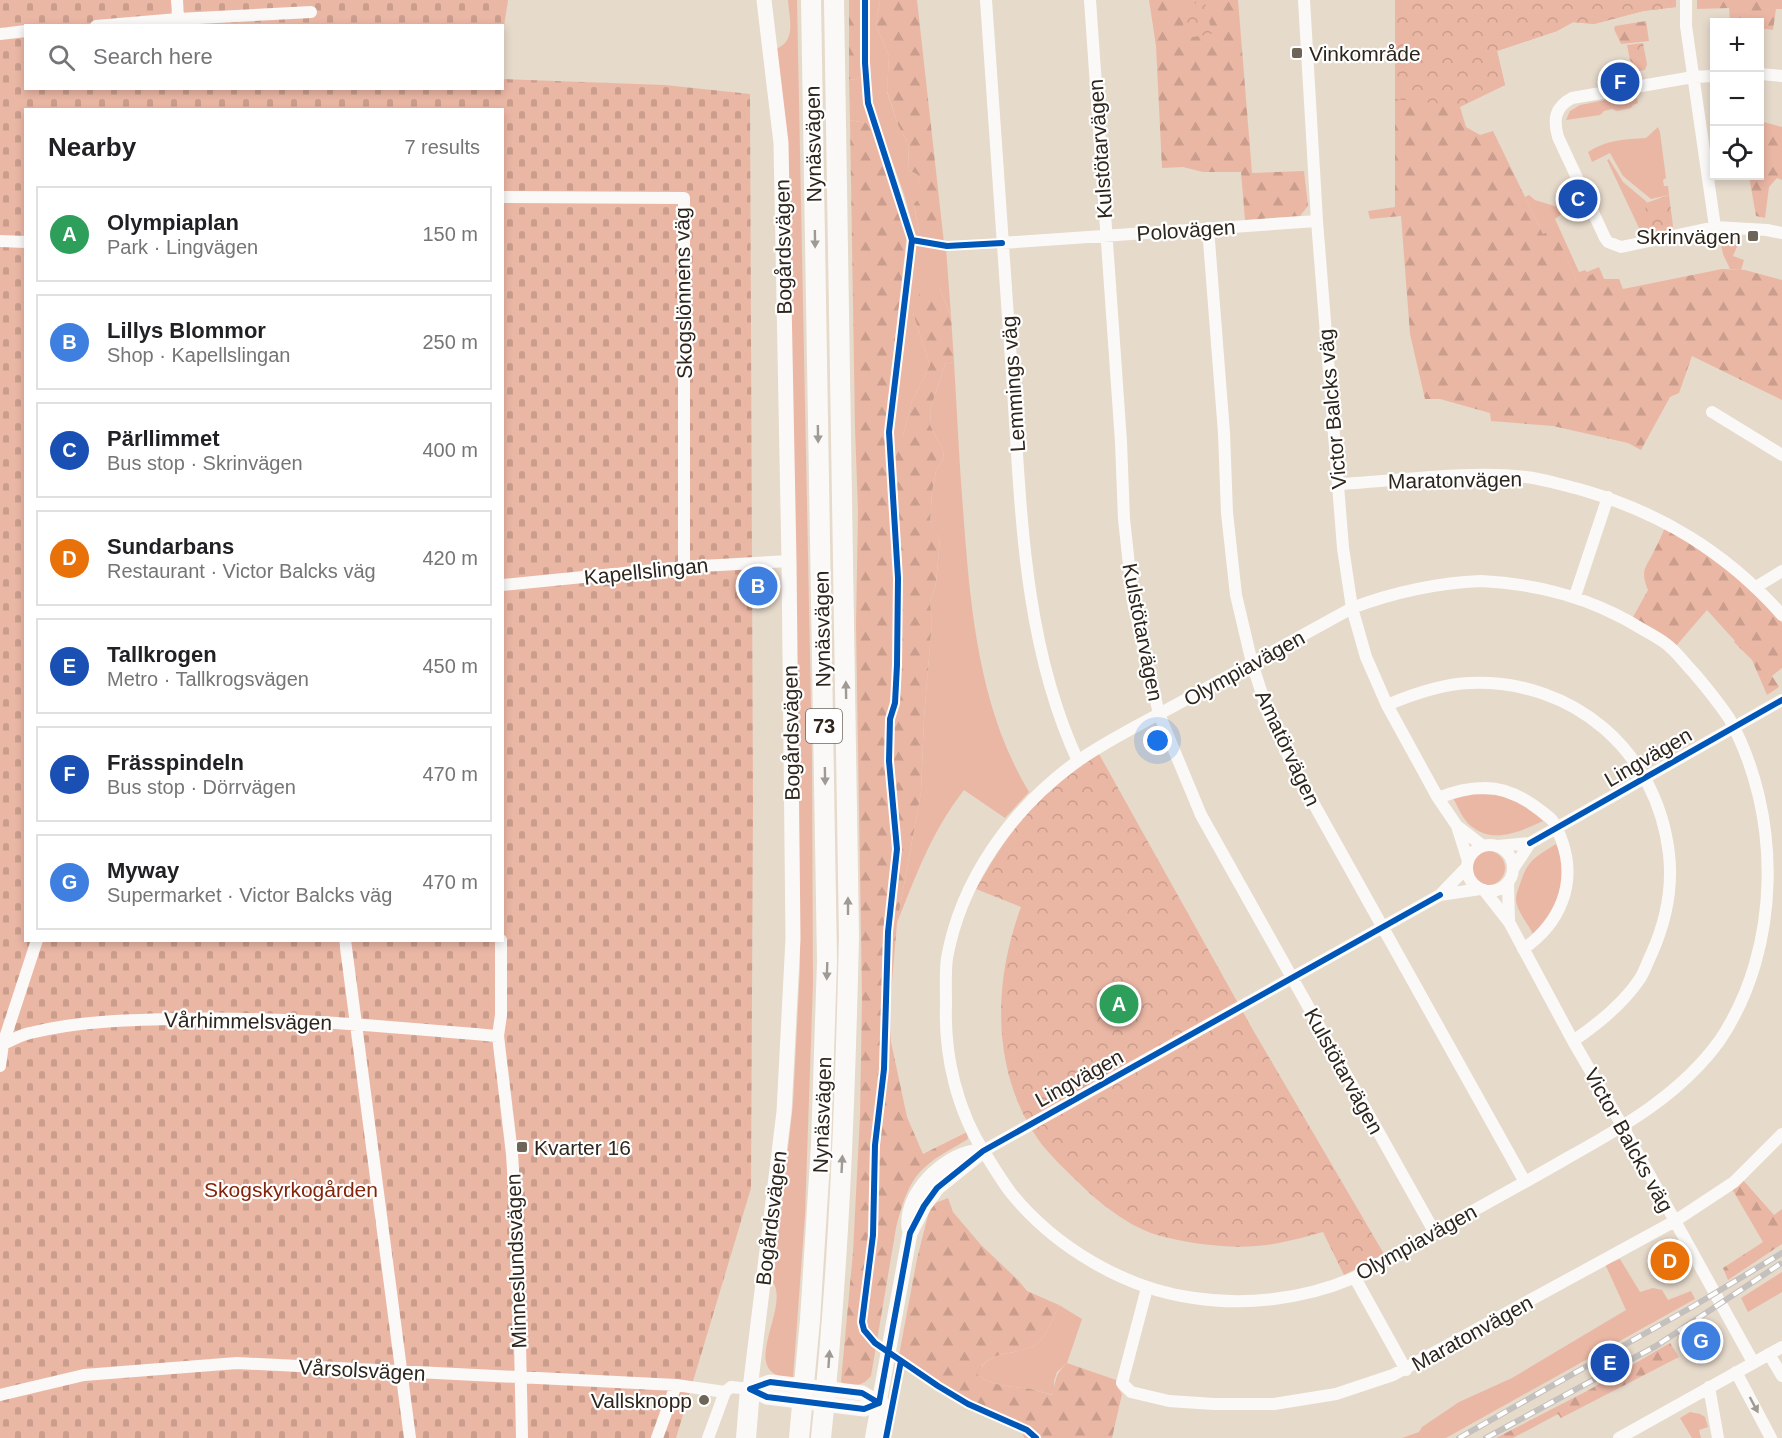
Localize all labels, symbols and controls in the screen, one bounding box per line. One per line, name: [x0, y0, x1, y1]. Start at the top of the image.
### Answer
map controls: [1710, 18, 1764, 180]
button: +: [1710, 18, 1764, 72]
search box: [24, 24, 504, 90]
icon: search: [45, 41, 78, 74]
place label: Vinkområde: [1309, 42, 1421, 65]
text: Search here: [93, 44, 213, 69]
marker: Vinkområde: [1290, 46, 1304, 60]
pin: F: [1600, 60, 1640, 104]
button: −: [1710, 72, 1764, 126]
street label: Kulstötarvägen: [1084, 78, 1116, 220]
street label: Nynäsvägen: [800, 85, 826, 203]
button: locate: [1710, 126, 1764, 180]
text: Nearby: [48, 132, 136, 162]
text: 7 results: [404, 136, 480, 158]
pin: C: [1558, 176, 1598, 222]
street label: Bogårdsvägen: [770, 179, 796, 315]
street label: Skogslönnens väg: [670, 207, 696, 379]
text: Olympiaplan: [107, 210, 239, 235]
street label: Polovägen: [1136, 215, 1236, 245]
text: A: [62, 223, 77, 245]
text: 150 m: [422, 223, 478, 245]
place label: Skrinvägen: [1636, 225, 1741, 248]
one-way arrow: [810, 229, 820, 248]
marker: Skrinvägen: [1746, 229, 1760, 243]
text: Park · Lingvägen: [107, 236, 258, 258]
street label: Lemmings väg: [997, 315, 1029, 453]
text: Lillys Blommor: [107, 318, 266, 343]
street label: Victor Balcks väg: [1314, 328, 1350, 490]
text: B: [62, 331, 77, 353]
text: 250 m: [422, 331, 478, 353]
text: Shop · Kapellslingan: [107, 344, 290, 366]
one-way arrow: [814, 424, 823, 443]
text: Pärllimmet: [107, 426, 220, 451]
text: C: [62, 439, 77, 461]
text: 400 m: [422, 439, 478, 461]
text: Bus stop · Skrinvägen: [107, 452, 303, 474]
street label: Maratonvägen: [1388, 467, 1522, 493]
text: Sundarbans: [107, 534, 234, 559]
text: D: [62, 547, 77, 569]
text: 420 m: [422, 547, 478, 569]
street label: Kapellslingan: [583, 553, 709, 589]
text: Restaurant · Victor Balcks väg: [107, 560, 376, 582]
street label: Kulstötarvägen: [1118, 561, 1168, 703]
pin: B: [738, 564, 777, 608]
street label: Nynäsvägen: [809, 570, 835, 688]
street label: Olympiavägen: [1180, 625, 1308, 711]
text: Tallkrogen: [107, 642, 217, 667]
text: E: [63, 655, 76, 677]
text: 450 m: [422, 655, 478, 677]
street label: Bogårdsvägen: [778, 665, 804, 801]
text: Metro · Tallkrogsvägen: [107, 668, 309, 690]
one-way arrow: [841, 681, 851, 700]
street label: Amatörvägen: [1251, 687, 1325, 809]
road number: 73: [806, 709, 842, 743]
street label: Lingvägen: [1600, 723, 1696, 791]
your location: [1143, 726, 1172, 755]
text: Frässpindeln: [107, 750, 244, 775]
text: F: [63, 763, 76, 785]
text: 470 m: [422, 763, 478, 785]
one-way arrow: [820, 766, 830, 785]
text: Bus stop · Dörrvägen: [107, 776, 296, 798]
text: Myway: [107, 858, 179, 883]
text: G: [62, 871, 77, 893]
text: 470 m: [422, 871, 478, 893]
text: Supermarket · Victor Balcks väg: [107, 884, 392, 906]
one-way arrow: [843, 897, 853, 916]
one-way arrow: [822, 961, 831, 980]
pin: A: [1100, 982, 1138, 1026]
street label: Kulstötarvägen: [1300, 1004, 1388, 1138]
street label: Vårhimmelsvägen: [164, 1008, 332, 1034]
street label: Lingvägen: [1031, 1044, 1127, 1112]
street label: Nynäsvägen: [808, 1056, 836, 1174]
street label: Victor Balcks väg: [1580, 1064, 1678, 1216]
place label: Kvarter 16: [534, 1136, 631, 1159]
marker: Kvarter 16: [515, 1140, 529, 1154]
street label: Bogårdsvägen: [751, 1149, 791, 1287]
one-way arrow: [837, 1155, 846, 1174]
street label: Minneslundsvägen: [501, 1173, 531, 1349]
park label: Skogskyrkogården: [204, 1178, 378, 1201]
street label: Olympiavägen: [1352, 1199, 1480, 1285]
pin: D: [1650, 1238, 1690, 1284]
street label: Maratonvägen: [1408, 1290, 1536, 1376]
pin: G: [1682, 1318, 1720, 1364]
pin: E: [1590, 1340, 1630, 1386]
one-way arrow: [824, 1349, 833, 1368]
street label: Vårsolsvägen: [298, 1355, 426, 1385]
place label: Vallsknopp: [591, 1389, 692, 1412]
marker: Vallsknopp: [697, 1393, 711, 1407]
one-way arrow: [1749, 1397, 1759, 1414]

